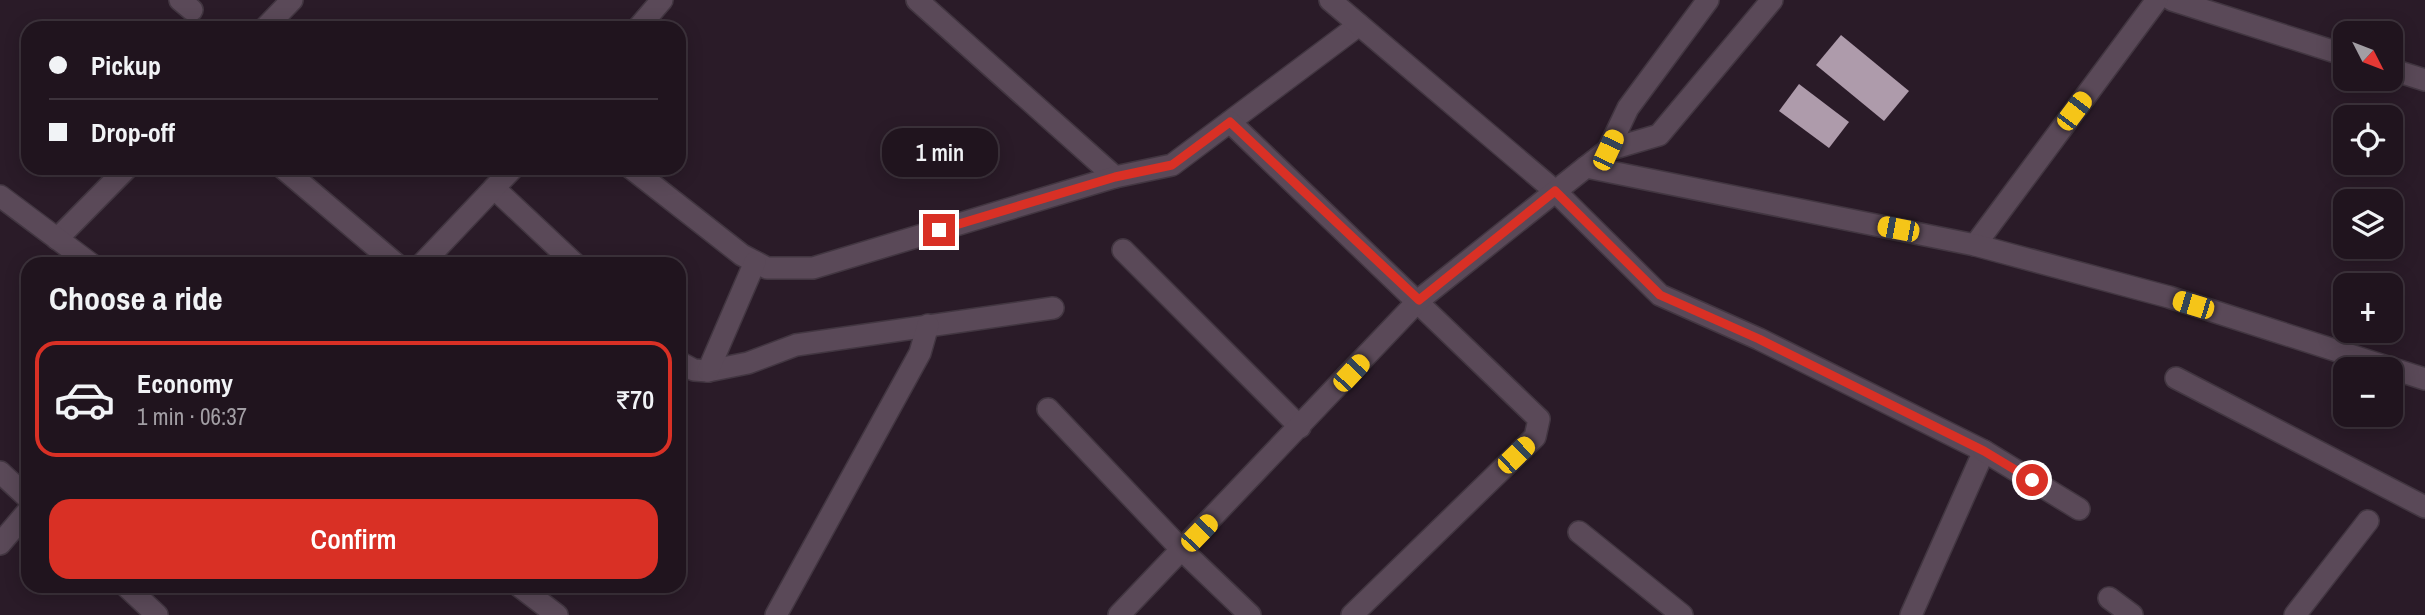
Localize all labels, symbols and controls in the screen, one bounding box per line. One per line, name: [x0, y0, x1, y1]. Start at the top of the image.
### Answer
north arrow: [2333, 21, 2403, 91]
map controls: [2333, 21, 2403, 427]
text: Pickup: [91, 48, 161, 83]
car: [2053, 88, 2096, 134]
button: locate: [2333, 105, 2403, 175]
text: Drop-off: [91, 115, 175, 150]
car: [1590, 127, 1627, 173]
callout: 1 min: [881, 128, 997, 177]
text: 1 min: [916, 137, 964, 168]
button: layers: [2333, 189, 2403, 259]
route end: [923, 214, 955, 246]
car: [1876, 215, 1921, 243]
button: +: [2333, 273, 2403, 343]
text: Choose a ride: [49, 277, 223, 320]
car: [2170, 289, 2217, 321]
car: [1329, 350, 1374, 396]
button: −: [2333, 357, 2403, 427]
text: Economy: [137, 366, 233, 401]
icon: car: [53, 368, 116, 431]
text: ₹70: [615, 382, 654, 417]
text: 1 min · 06:37: [137, 401, 247, 432]
car: [1494, 433, 1539, 477]
route start: [2016, 464, 2048, 496]
button: Confirm: [49, 499, 658, 579]
car: [1177, 511, 1222, 555]

